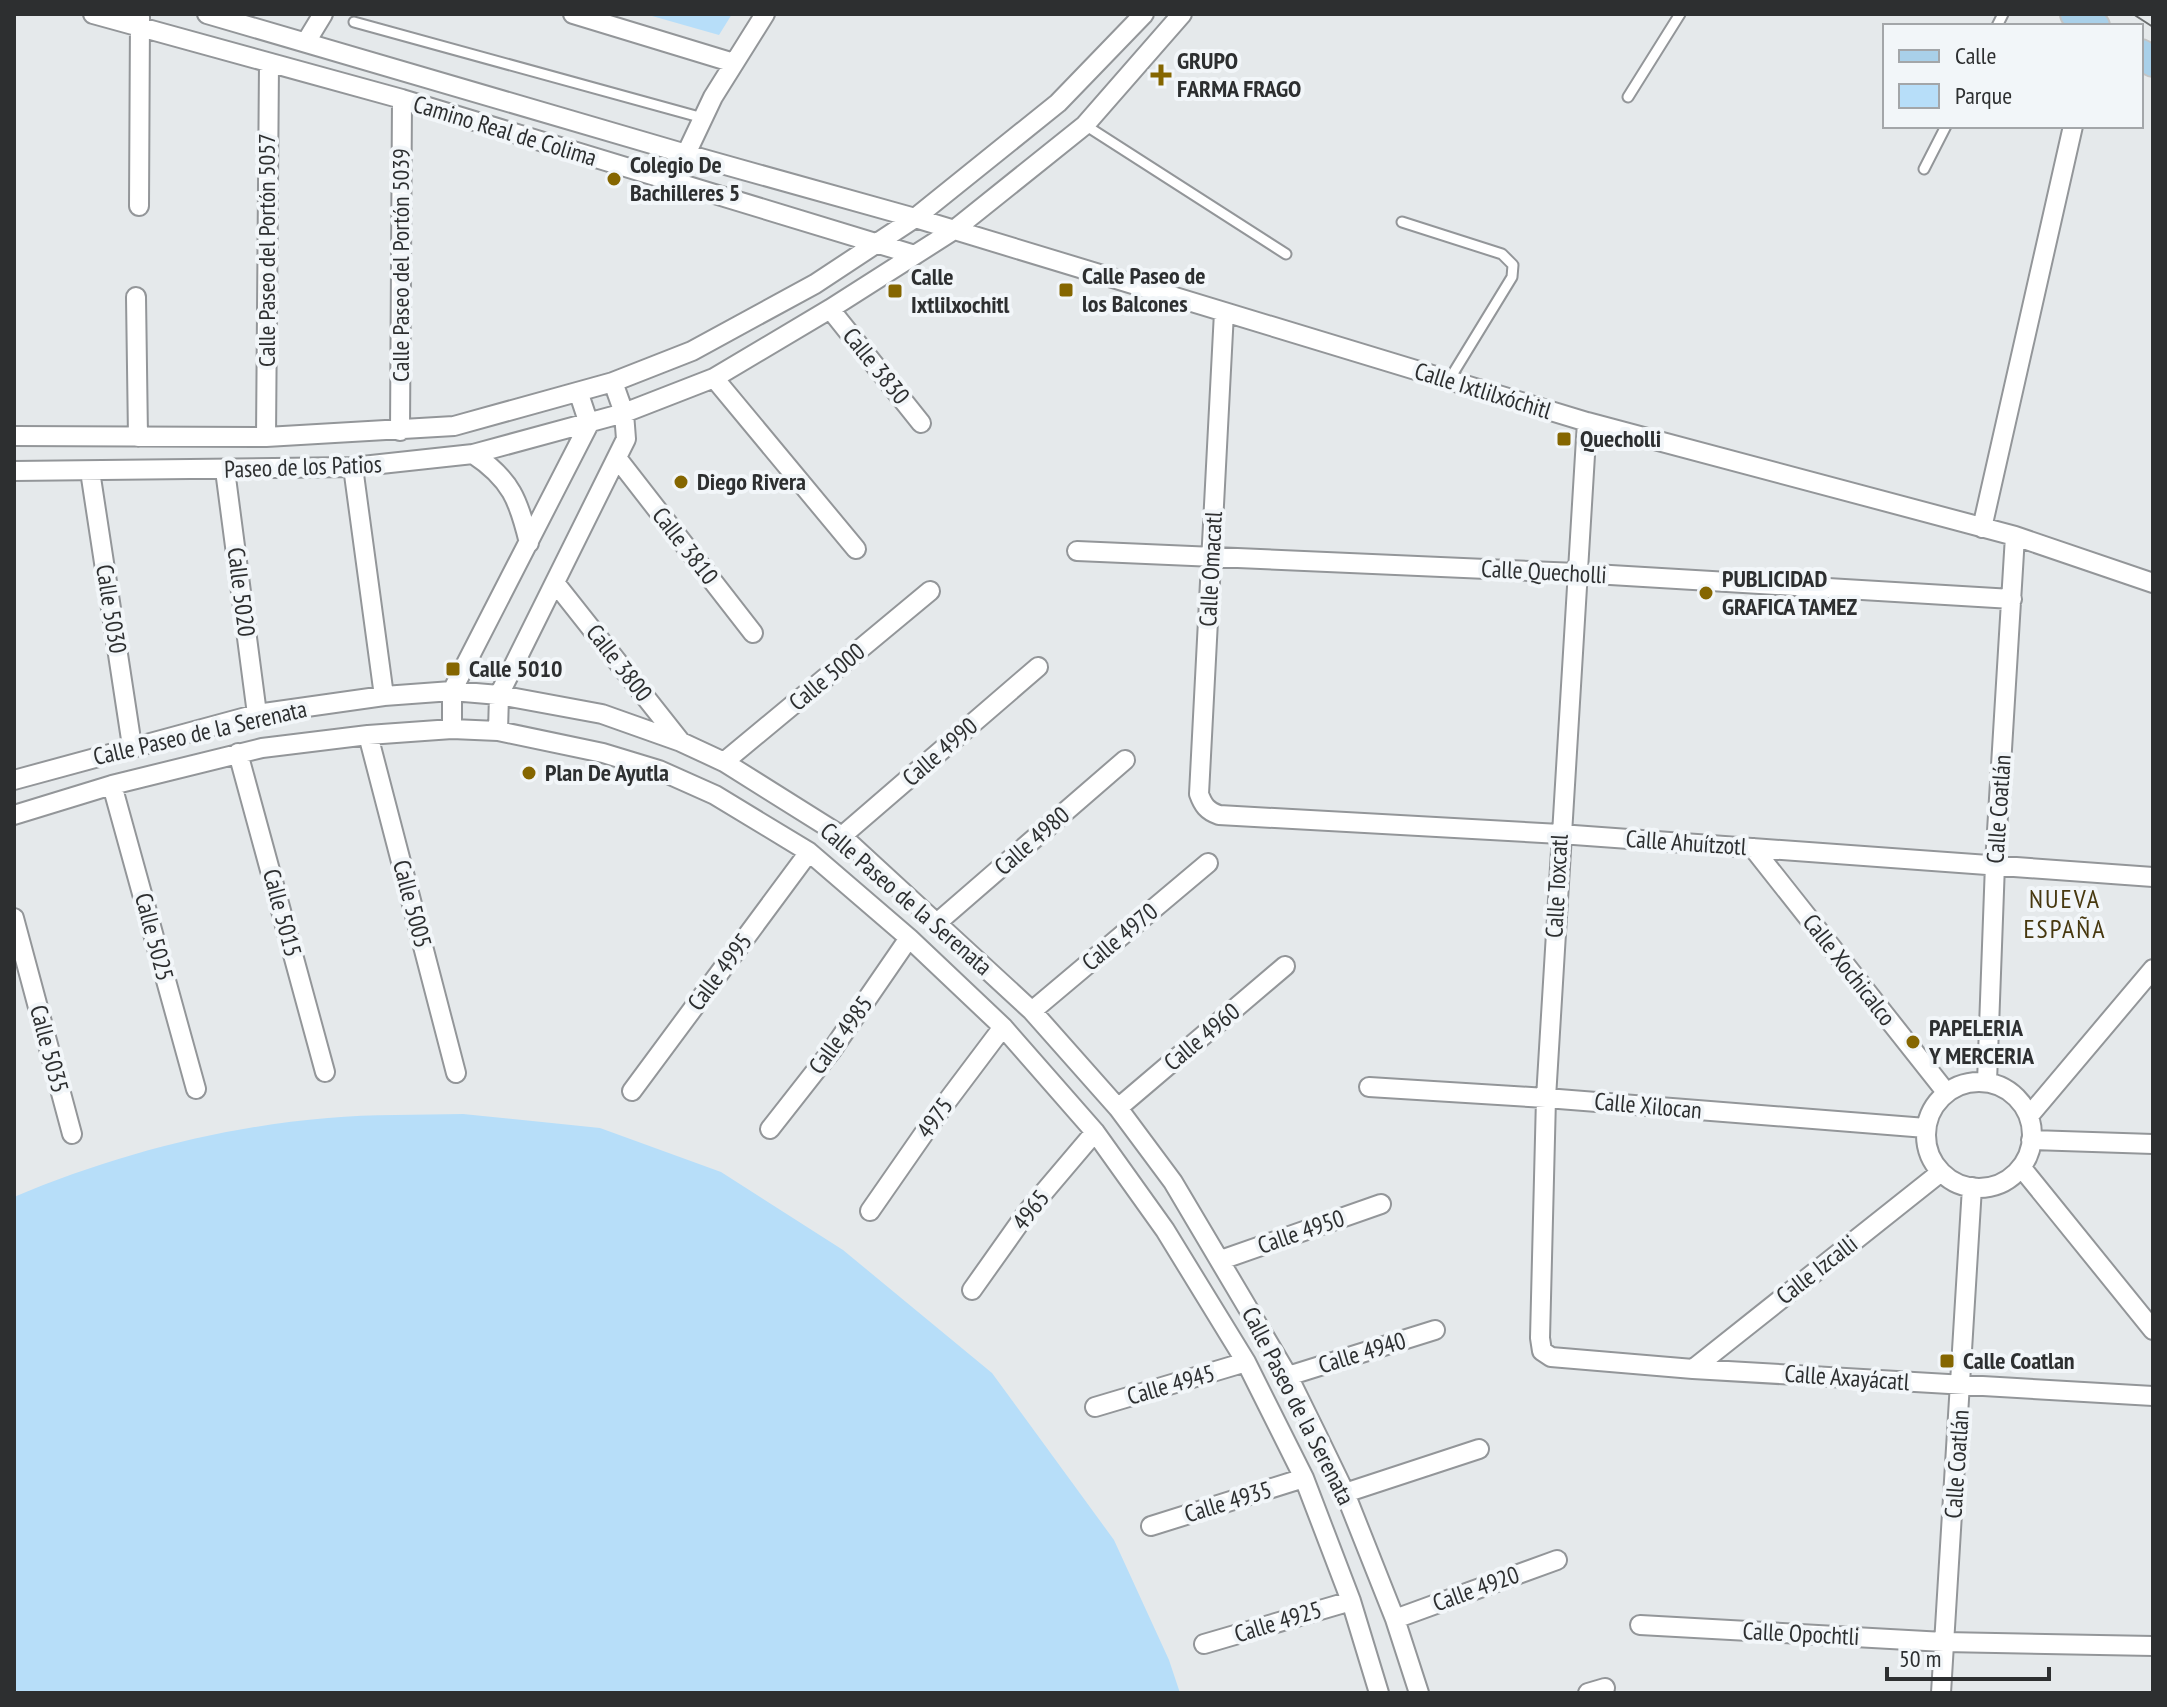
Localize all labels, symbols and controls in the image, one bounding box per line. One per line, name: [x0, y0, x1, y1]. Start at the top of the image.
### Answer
legend: [1883, 24, 2143, 128]
text: Calle: [1955, 40, 1996, 71]
place label: GRUPO FARMA FRAGO: [1177, 45, 1301, 104]
marker: GRUPO FARMA FRAGO: [1152, 66, 1170, 84]
text: Parque: [1955, 80, 2012, 111]
street label: Camino Real de Colima: [410, 88, 601, 173]
street label: Calle Paseo del Portón 5057: [251, 133, 282, 367]
street label: Calle Paseo del Portón 5039: [385, 148, 416, 382]
place label: Colegio De Bachilleres 5: [630, 149, 740, 208]
marker: Colegio De Bachilleres 5: [605, 170, 623, 188]
place label: Calle Paseo de los Balcones: [1082, 260, 1206, 319]
place label: Calle Ixtlilxochitl: [911, 261, 1010, 320]
marker: Calle Paseo de los Balcones: [1057, 281, 1075, 299]
marker: Calle Ixtlilxochitl: [886, 282, 904, 300]
street label: Calle 3830: [836, 321, 917, 410]
street label: Calle Ixtlilxóchitl: [1411, 355, 1556, 426]
place label: Quecholli: [1580, 423, 1661, 454]
marker: Quecholli: [1555, 430, 1573, 448]
street label: Paseo de los Patios: [224, 448, 382, 485]
place label: Diego Rivera: [697, 466, 806, 497]
marker: Diego Rivera: [672, 473, 690, 491]
street label: Calle 3810: [646, 501, 725, 591]
street label: Calle Omacatl: [1192, 510, 1229, 627]
street label: Calle 5020: [221, 546, 262, 638]
street label: Calle Quecholli: [1480, 553, 1608, 590]
street label: Calle 5030: [89, 562, 134, 656]
place label: PUBLICIDAD GRAFICA TAMEZ: [1722, 563, 1858, 622]
marker: PUBLICIDAD GRAFICA TAMEZ: [1697, 584, 1715, 602]
street label: Calle 3800: [580, 618, 659, 708]
street label: Calle 5000: [782, 636, 871, 717]
place label: Calle 5010: [469, 653, 562, 684]
marker: Calle 5010: [444, 660, 462, 678]
street label: Calle Paseo de la Serenata: [90, 693, 310, 772]
street label: Calle 4990: [896, 711, 984, 793]
street label: Calle Coatlán: [1979, 753, 2018, 864]
place label: Plan De Ayutla: [545, 757, 669, 788]
marker: Plan De Ayutla: [520, 764, 538, 782]
street label: Calle 4980: [988, 800, 1076, 882]
street label: Calle Paseo de la Serenata: [814, 815, 999, 982]
street label: Calle Ahuítzotl: [1625, 823, 1748, 862]
street label: Calle Toxcatl: [1538, 833, 1575, 939]
street label: Calle 5005: [386, 857, 439, 951]
street label: Calle 5015: [256, 866, 309, 960]
district label: NUEVA ESPAÑA: [2023, 882, 2107, 945]
street label: Calle 5025: [128, 890, 181, 984]
street label: Calle 4970: [1075, 896, 1164, 977]
street label: Calle Xochicalco: [1796, 907, 1903, 1032]
street label: Calle 4995: [680, 927, 759, 1017]
street label: Calle 4985: [802, 989, 879, 1080]
street label: Calle 4960: [1157, 996, 1246, 1077]
street label: Calle 5035: [23, 1002, 76, 1096]
place label: PAPELERIA Y MERCERIA: [1928, 1012, 2035, 1071]
marker: PAPELERIA Y MERCERIA: [1904, 1033, 1922, 1051]
street label: Calle Xilocan: [1593, 1085, 1703, 1126]
street label: 4975: [909, 1091, 960, 1144]
street label: 4965: [1005, 1183, 1056, 1236]
street label: Calle 4950: [1253, 1202, 1348, 1261]
street label: Calle Izcalli: [1770, 1228, 1864, 1311]
street label: Calle Paseo de la Serenata: [1235, 1302, 1362, 1510]
street label: Calle 4940: [1314, 1325, 1409, 1380]
place label: Calle Coatlan: [1963, 1345, 2075, 1376]
marker: Calle Coatlan: [1938, 1352, 1956, 1370]
street label: Calle 4945: [1123, 1357, 1218, 1412]
street label: Calle Axayácatl: [1784, 1358, 1911, 1397]
street label: Calle Coatlán: [1937, 1408, 1976, 1519]
street label: Calle 4935: [1180, 1474, 1275, 1529]
street label: Calle 4920: [1428, 1559, 1523, 1618]
street label: Calle 4925: [1230, 1594, 1325, 1649]
street label: Calle Opochtli: [1742, 1615, 1860, 1652]
scale bar: [1887, 1631, 2049, 1681]
text: 50 m: [1899, 1643, 1941, 1674]

